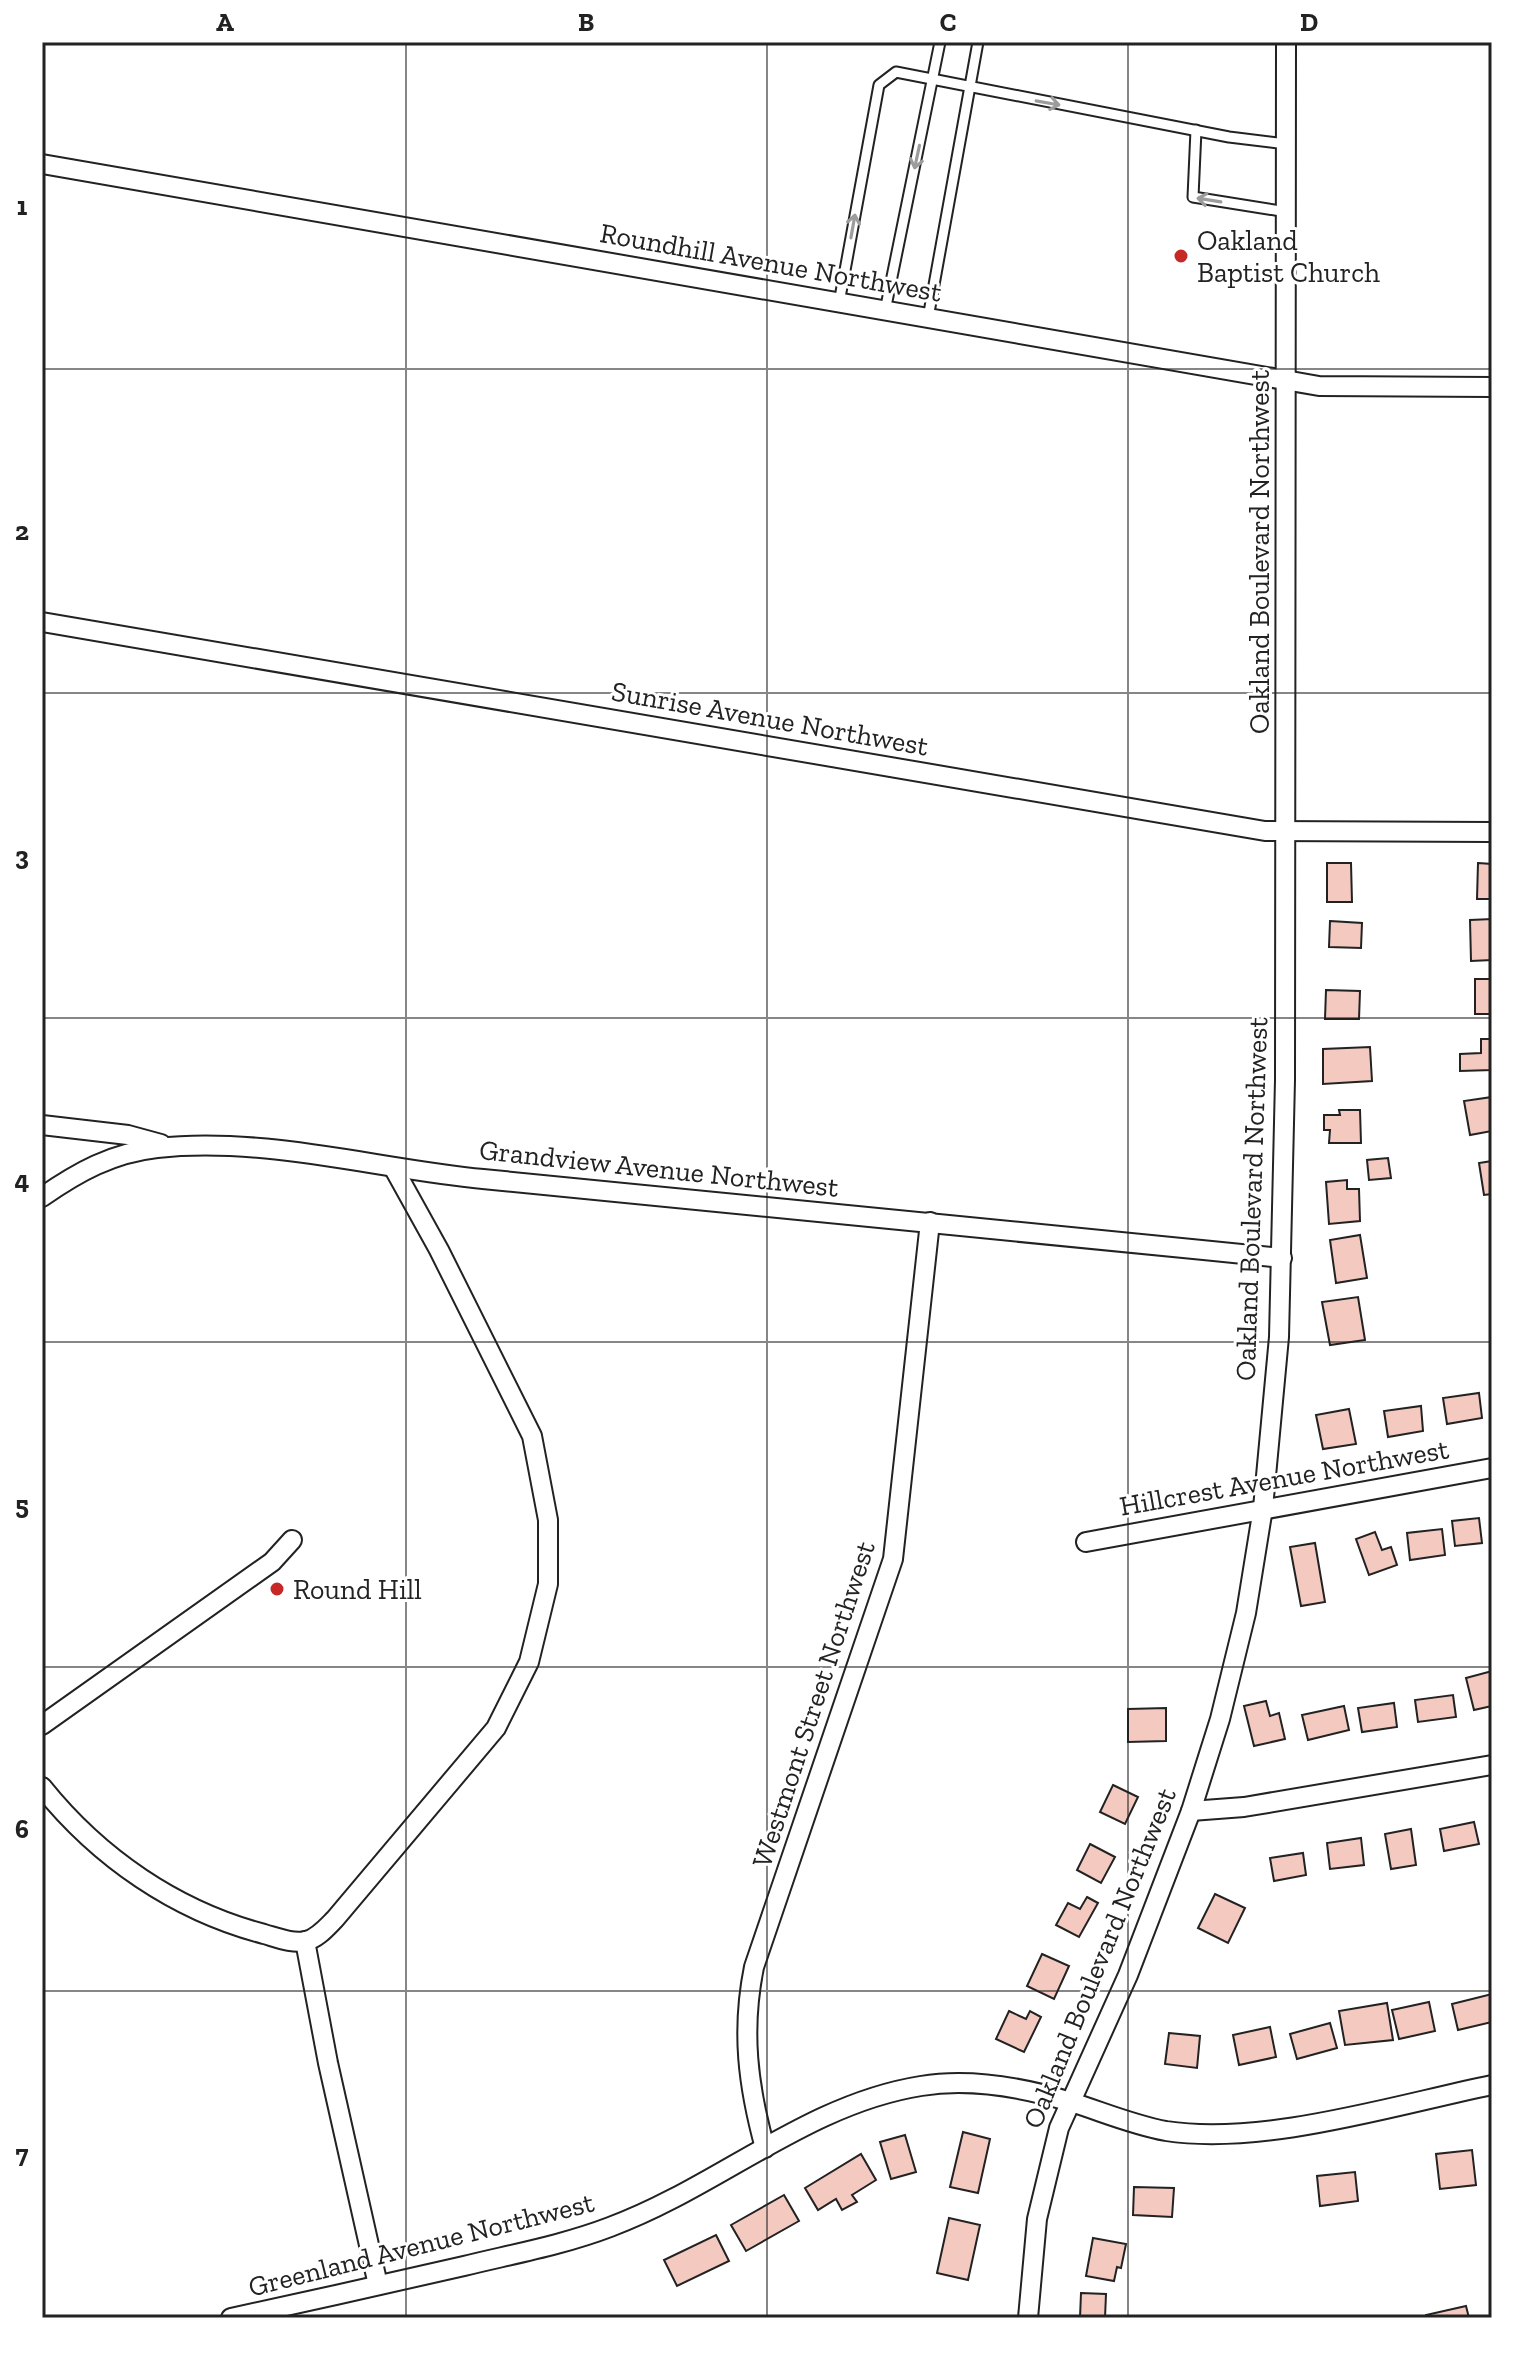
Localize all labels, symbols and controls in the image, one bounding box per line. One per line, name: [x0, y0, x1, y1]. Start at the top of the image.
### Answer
text: A: [216, 6, 234, 38]
text: B: [578, 6, 594, 38]
text: C: [940, 6, 956, 38]
text: D: [1300, 6, 1318, 38]
one-way arrow: [1034, 96, 1060, 111]
one-way arrow: [909, 143, 924, 169]
text: 1: [17, 190, 28, 222]
one-way arrow: [1197, 192, 1223, 207]
one-way arrow: [847, 214, 862, 239]
street label: Roundhill Avenue Northwest: [598, 216, 945, 309]
place label: Oakland Baptist Church: [1197, 224, 1380, 289]
marker: Oakland Baptist Church: [1172, 247, 1190, 265]
street label: Oakland Boulevard Northwest: [1243, 369, 1276, 734]
text: 2: [15, 515, 29, 547]
street label: Sunrise Avenue Northwest: [609, 674, 931, 763]
text: 3: [15, 840, 29, 872]
street label: Oakland Boulevard Northwest: [1229, 1016, 1274, 1382]
street label: Grandview Avenue Northwest: [478, 1133, 841, 1204]
text: 4: [15, 1164, 30, 1196]
street label: Hillcrest Avenue Northwest: [1117, 1432, 1452, 1523]
text: 5: [15, 1489, 29, 1521]
street label: Westmont Street Northwest: [745, 1536, 882, 1871]
place label: Round Hill: [293, 1573, 422, 1606]
marker: Round Hill: [268, 1580, 286, 1598]
street label: Oakland Boulevard Northwest: [1016, 1783, 1183, 2133]
text: 6: [15, 1813, 29, 1845]
text: 7: [16, 2138, 29, 2170]
street label: Greenland Avenue Northwest: [245, 2185, 598, 2303]

